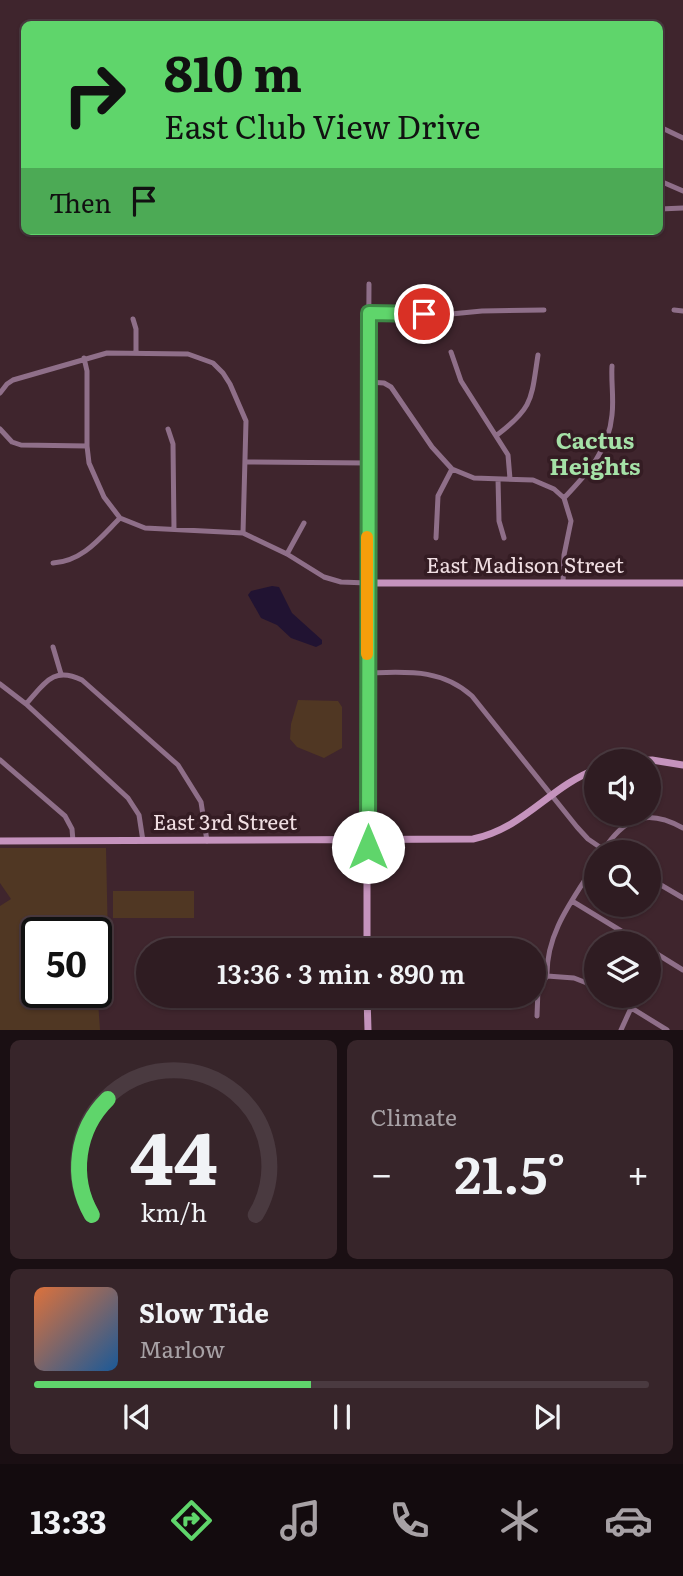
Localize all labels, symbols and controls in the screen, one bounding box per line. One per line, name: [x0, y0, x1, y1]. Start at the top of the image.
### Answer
text: 810 m: [164, 34, 302, 107]
icon: right: [49, 49, 140, 140]
text: East Club View Drive: [164, 101, 481, 149]
text: Then: [49, 182, 111, 221]
icon: arrive: [125, 182, 163, 220]
pin: [394, 284, 454, 344]
icon: arrive: [405, 295, 443, 333]
district label: Cactus Heights: [550, 422, 640, 482]
street label: East Madison Street: [426, 548, 624, 579]
map controls: [584, 749, 661, 1008]
button: sound: [584, 749, 661, 826]
street label: East 3rd Street: [153, 805, 298, 836]
position arrow: [331, 810, 405, 884]
button: search: [584, 840, 661, 917]
speed limit sign: 50: [21, 917, 112, 1008]
button: layers: [584, 931, 661, 1008]
text: 13:36 · 3 min · 890 m: [217, 953, 465, 992]
text: Climate: [371, 1099, 457, 1133]
text: 44: [129, 1100, 217, 1208]
text: 21.5°: [454, 1133, 565, 1210]
text: −: [371, 1143, 393, 1200]
text: +: [627, 1143, 649, 1200]
text: km/h: [140, 1193, 207, 1230]
text: Slow Tide: [139, 1292, 269, 1331]
text: Marlow: [139, 1331, 225, 1365]
icon: previous: [118, 1398, 156, 1436]
icon: pause: [323, 1398, 361, 1436]
icon: next: [528, 1398, 566, 1436]
text: 13:33: [30, 1496, 107, 1544]
icon: directions: [167, 1496, 216, 1545]
icon: music: [276, 1496, 325, 1545]
icon: phone: [385, 1496, 434, 1545]
icon: climate: [495, 1496, 544, 1545]
icon: car: [604, 1496, 653, 1545]

